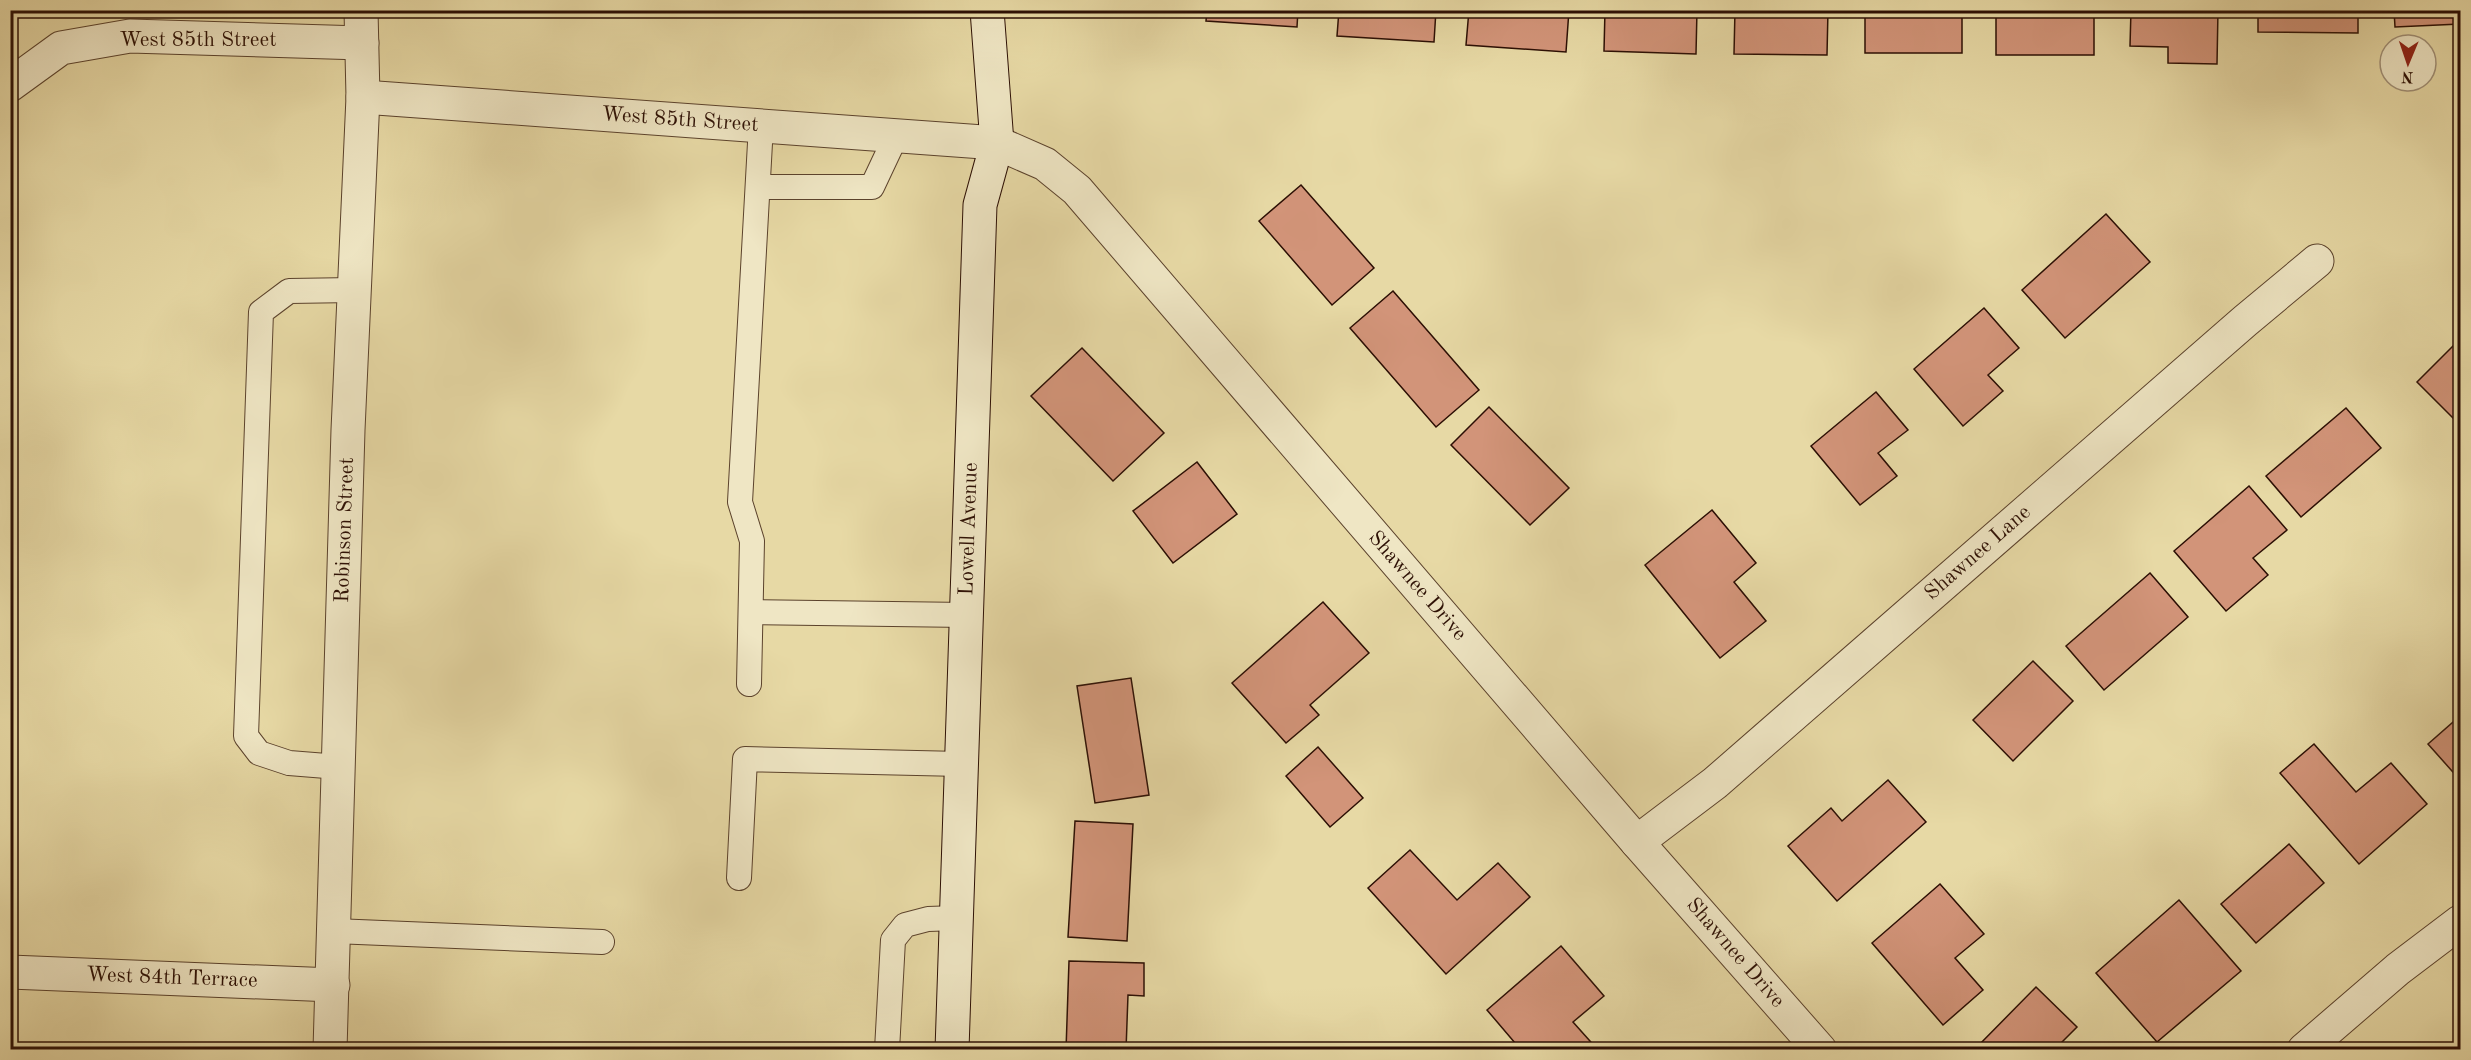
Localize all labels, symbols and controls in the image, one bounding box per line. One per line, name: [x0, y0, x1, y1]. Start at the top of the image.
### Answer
street label: West 85th Street: [119, 30, 277, 51]
north arrow: [2378, 33, 2438, 93]
text: N: [2400, 68, 2414, 84]
street label: West 85th Street: [601, 104, 759, 136]
street label: Robinson Street: [332, 457, 358, 603]
street label: Lowell Avenue: [956, 462, 982, 596]
street label: Shawnee Lane: [1921, 502, 2035, 604]
street label: Shawnee Drive: [1364, 527, 1470, 645]
street label: Shawnee Drive: [1682, 894, 1788, 1012]
street label: West 84th Terrace: [86, 965, 258, 991]

